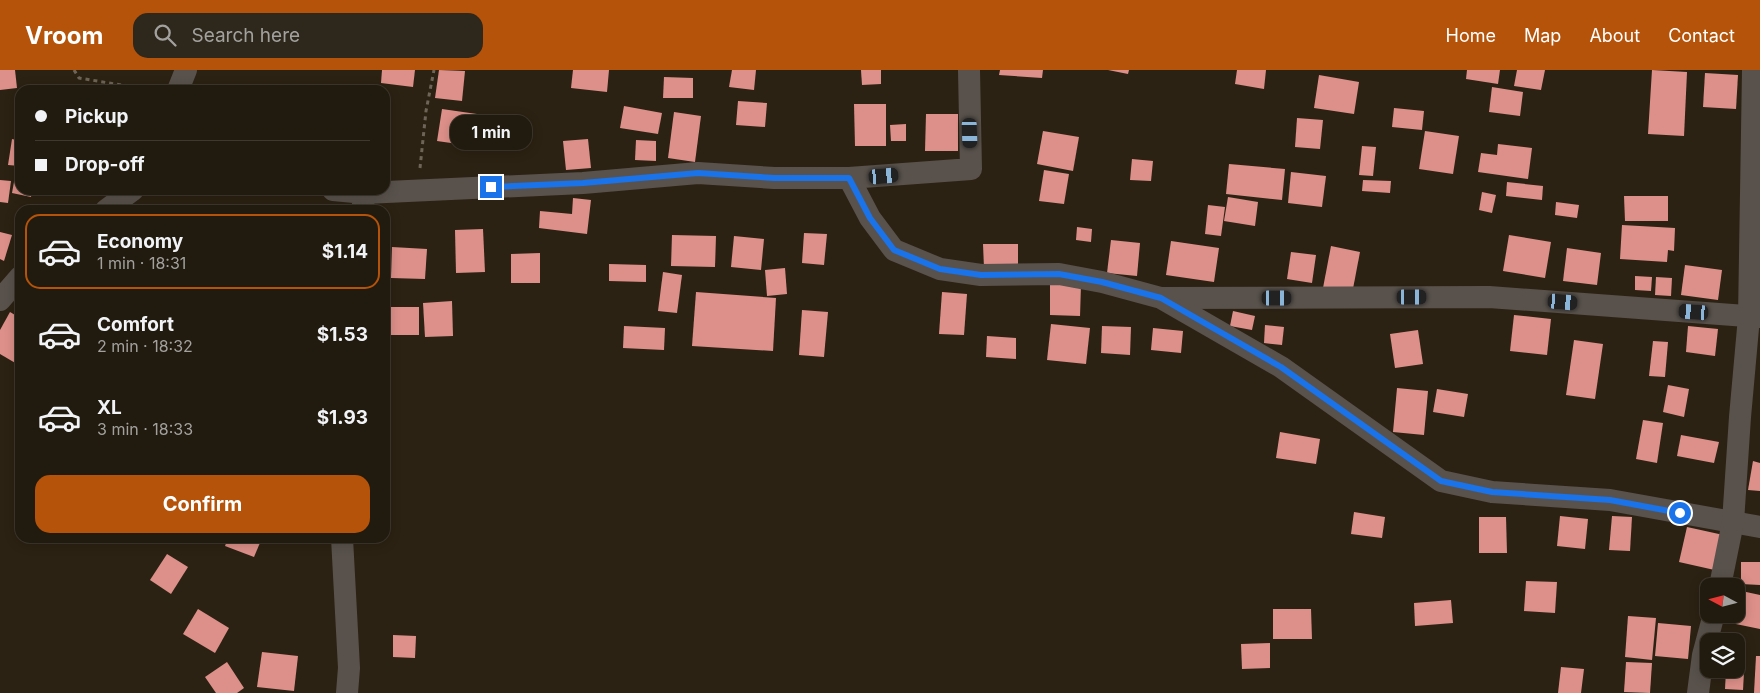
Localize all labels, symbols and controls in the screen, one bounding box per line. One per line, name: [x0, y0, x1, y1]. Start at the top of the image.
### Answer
search box: [133, 13, 483, 58]
text: Vroom: [25, 21, 103, 50]
icon: search: [151, 21, 179, 49]
text: Search here: [191, 24, 300, 47]
text: Home: [1446, 25, 1496, 46]
text: Map: [1524, 25, 1561, 46]
text: About: [1589, 25, 1640, 46]
text: Contact: [1668, 25, 1735, 46]
text: Pickup: [65, 105, 128, 128]
callout: 1 min: [450, 114, 532, 150]
car: [961, 118, 978, 148]
text: 1 min: [471, 122, 511, 142]
text: Drop-off: [65, 153, 145, 176]
car: [868, 167, 899, 185]
route end: [480, 176, 502, 198]
icon: car: [37, 229, 82, 274]
text: Economy: [97, 230, 183, 253]
text: $1.14: [322, 240, 368, 263]
text: 1 min · 18:31: [97, 253, 186, 273]
car: [1397, 290, 1427, 305]
car: [1262, 291, 1292, 306]
car: [1547, 293, 1578, 311]
car: [1678, 303, 1709, 321]
icon: car: [37, 312, 82, 357]
text: Comfort: [97, 313, 174, 336]
text: $1.53: [317, 323, 368, 346]
text: 2 min · 18:32: [97, 336, 193, 356]
icon: car: [37, 395, 82, 440]
text: XL: [97, 396, 122, 419]
text: $1.93: [317, 406, 368, 429]
text: 3 min · 18:33: [97, 419, 193, 439]
button: Confirm: [35, 475, 370, 533]
route start: [1669, 502, 1691, 524]
north arrow: [1700, 578, 1745, 622]
map controls: [1700, 578, 1745, 678]
button: layers: [1700, 633, 1745, 678]

